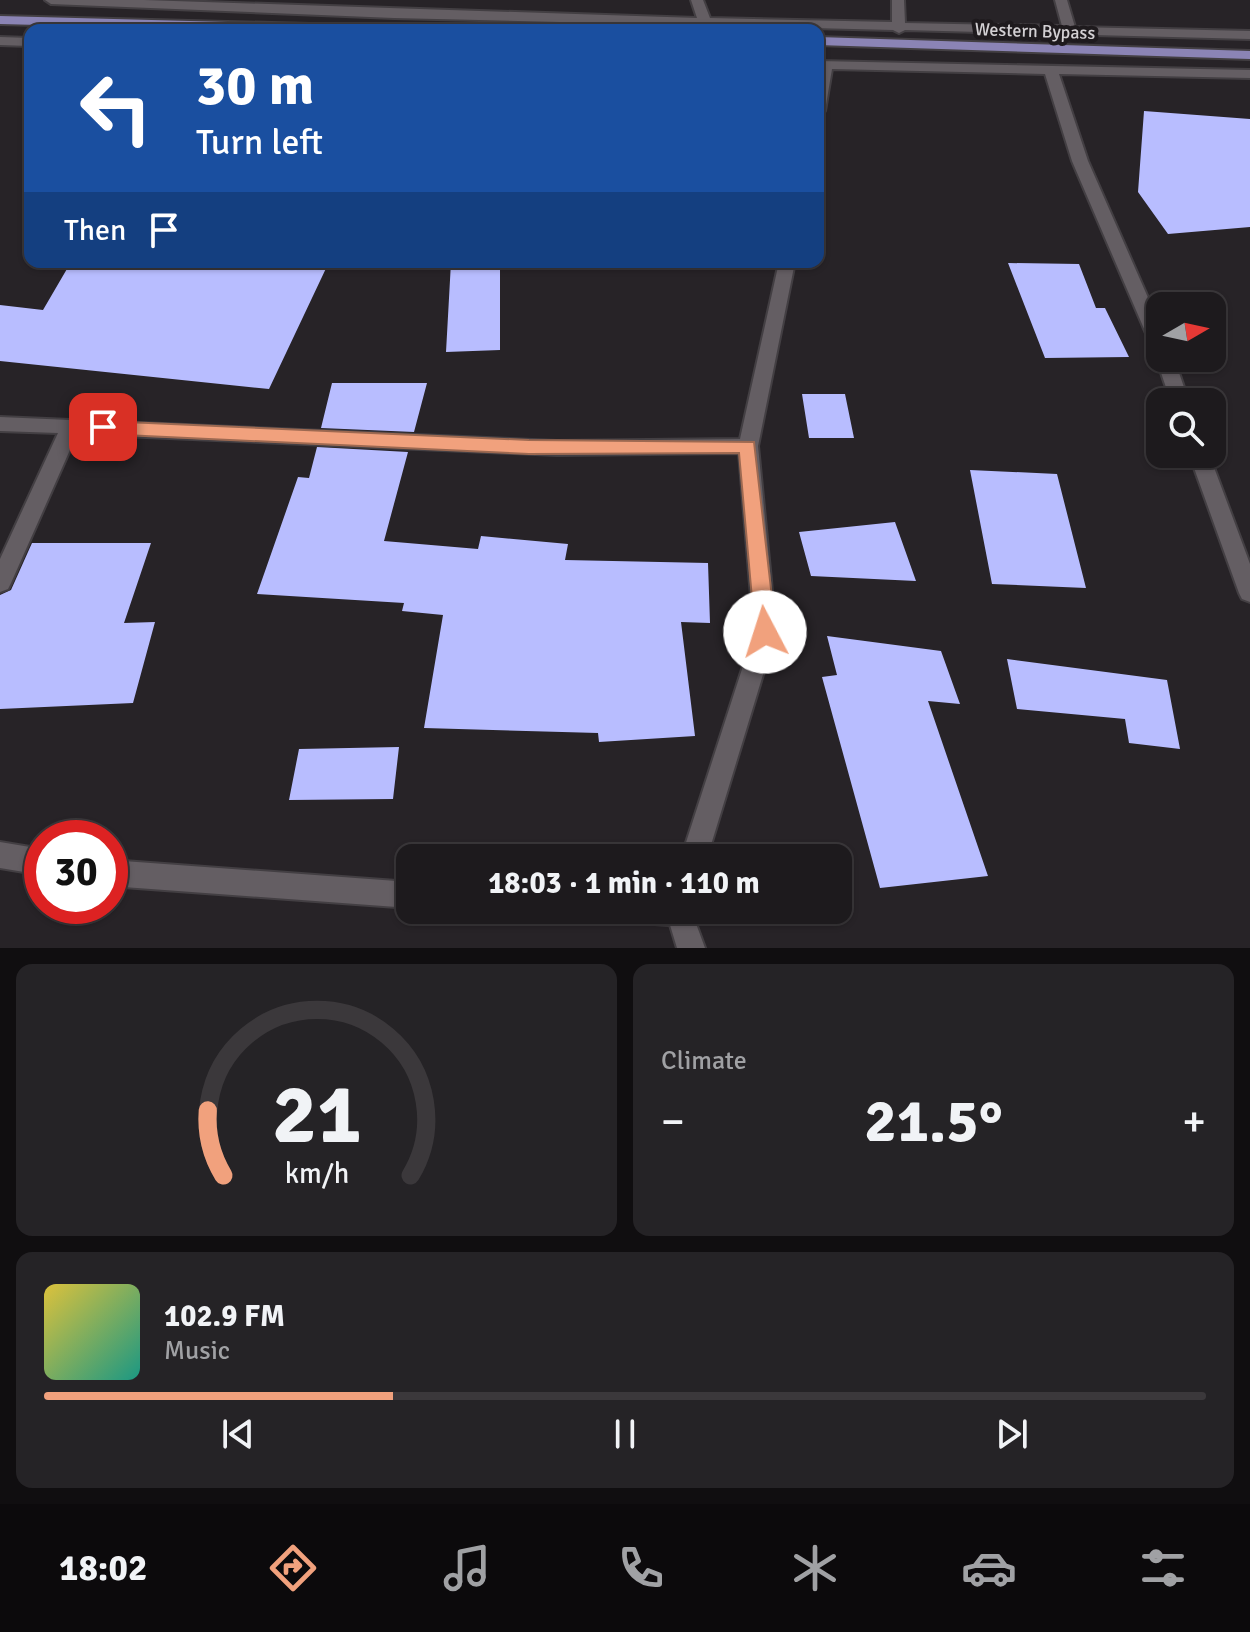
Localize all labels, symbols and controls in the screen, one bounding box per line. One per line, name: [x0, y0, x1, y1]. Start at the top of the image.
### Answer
street label: Western Bypass: [974, 18, 1096, 44]
text: 30 m: [196, 51, 314, 120]
icon: left: [64, 56, 168, 160]
text: Turn left: [196, 120, 323, 165]
icon: arrive: [142, 208, 186, 252]
text: Then: [64, 212, 126, 249]
north arrow: [1146, 292, 1226, 372]
map controls: [1146, 292, 1226, 468]
button: search: [1146, 388, 1226, 468]
pin: [69, 393, 137, 461]
icon: arrive: [81, 405, 125, 449]
position arrow: [723, 590, 807, 674]
speed limit sign: 30: [24, 820, 128, 924]
text: 18:03 · 1 min · 110 m: [488, 865, 760, 902]
text: Climate: [661, 1045, 747, 1077]
text: 21: [272, 1064, 361, 1166]
text: 21.5°: [864, 1085, 1003, 1159]
text: −: [661, 1095, 685, 1149]
text: +: [1182, 1095, 1206, 1149]
text: km/h: [284, 1156, 349, 1191]
text: 102.9 FM: [164, 1298, 285, 1335]
text: Music: [164, 1335, 230, 1367]
icon: previous: [216, 1412, 260, 1456]
icon: pause: [603, 1412, 647, 1456]
icon: next: [990, 1412, 1034, 1456]
icon: directions: [265, 1540, 321, 1596]
icon: music: [439, 1540, 495, 1596]
icon: phone: [613, 1540, 669, 1596]
icon: climate: [787, 1540, 843, 1596]
icon: car: [961, 1540, 1017, 1596]
icon: filters: [1135, 1540, 1191, 1596]
text: 18:02: [59, 1546, 147, 1591]

